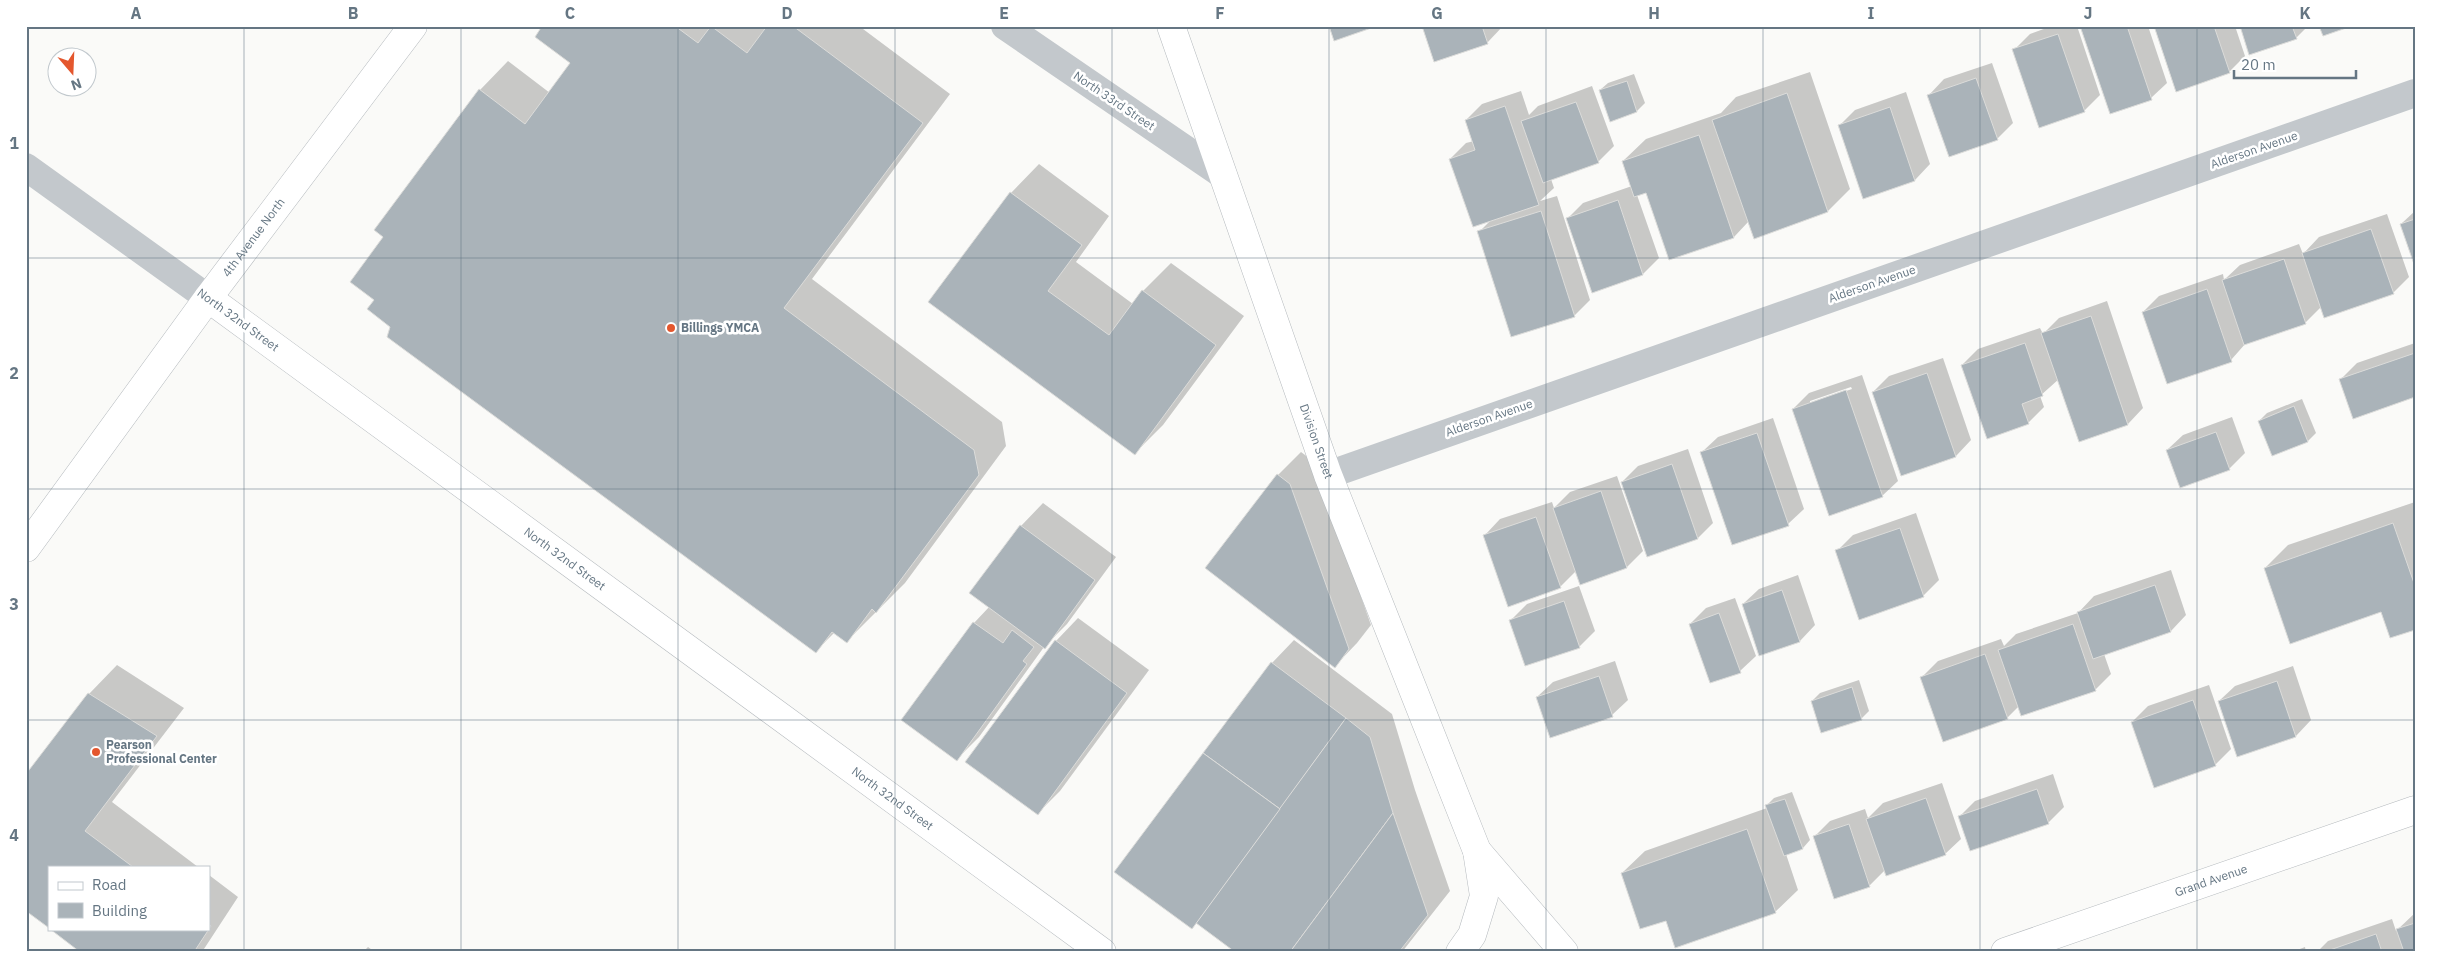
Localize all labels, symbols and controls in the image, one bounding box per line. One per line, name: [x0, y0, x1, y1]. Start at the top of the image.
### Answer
text: A: [131, 3, 142, 23]
text: B: [348, 3, 359, 23]
text: C: [565, 3, 575, 23]
text: D: [781, 3, 793, 23]
text: E: [999, 3, 1009, 23]
text: F: [1215, 3, 1225, 23]
text: G: [1431, 3, 1443, 23]
text: H: [1648, 3, 1660, 23]
text: I: [1868, 3, 1875, 23]
text: J: [2084, 3, 2092, 23]
text: K: [2299, 3, 2311, 23]
north arrow: [48, 48, 98, 98]
scale bar: [2234, 48, 2356, 80]
text: 20 m: [2241, 55, 2276, 74]
street label: North 33rd Street: [1071, 68, 1158, 133]
text: N: [69, 74, 84, 94]
street label: Alderson Avenue: [2208, 127, 2300, 171]
text: 1: [9, 133, 19, 153]
street label: 4th Avenue North: [219, 195, 288, 280]
street label: Alderson Avenue: [1826, 261, 1918, 305]
street label: North 32nd Street: [194, 285, 282, 354]
place label: Billings YMCA: [681, 320, 759, 335]
marker: Billings YMCA: [665, 322, 677, 334]
text: 2: [9, 363, 19, 383]
street label: Alderson Avenue: [1443, 395, 1535, 439]
street label: Division Street: [1297, 402, 1337, 481]
street label: North 32nd Street: [521, 524, 609, 593]
text: 3: [9, 594, 19, 614]
place label: Pearson Professional Center: [106, 737, 217, 766]
marker: Pearson Professional Center: [90, 746, 102, 758]
street label: North 32nd Street: [849, 763, 937, 833]
text: 4: [9, 825, 19, 845]
street label: Grand Avenue: [2173, 861, 2250, 900]
legend: [48, 866, 210, 930]
text: Road: [92, 875, 127, 894]
text: Building: [92, 901, 147, 920]

